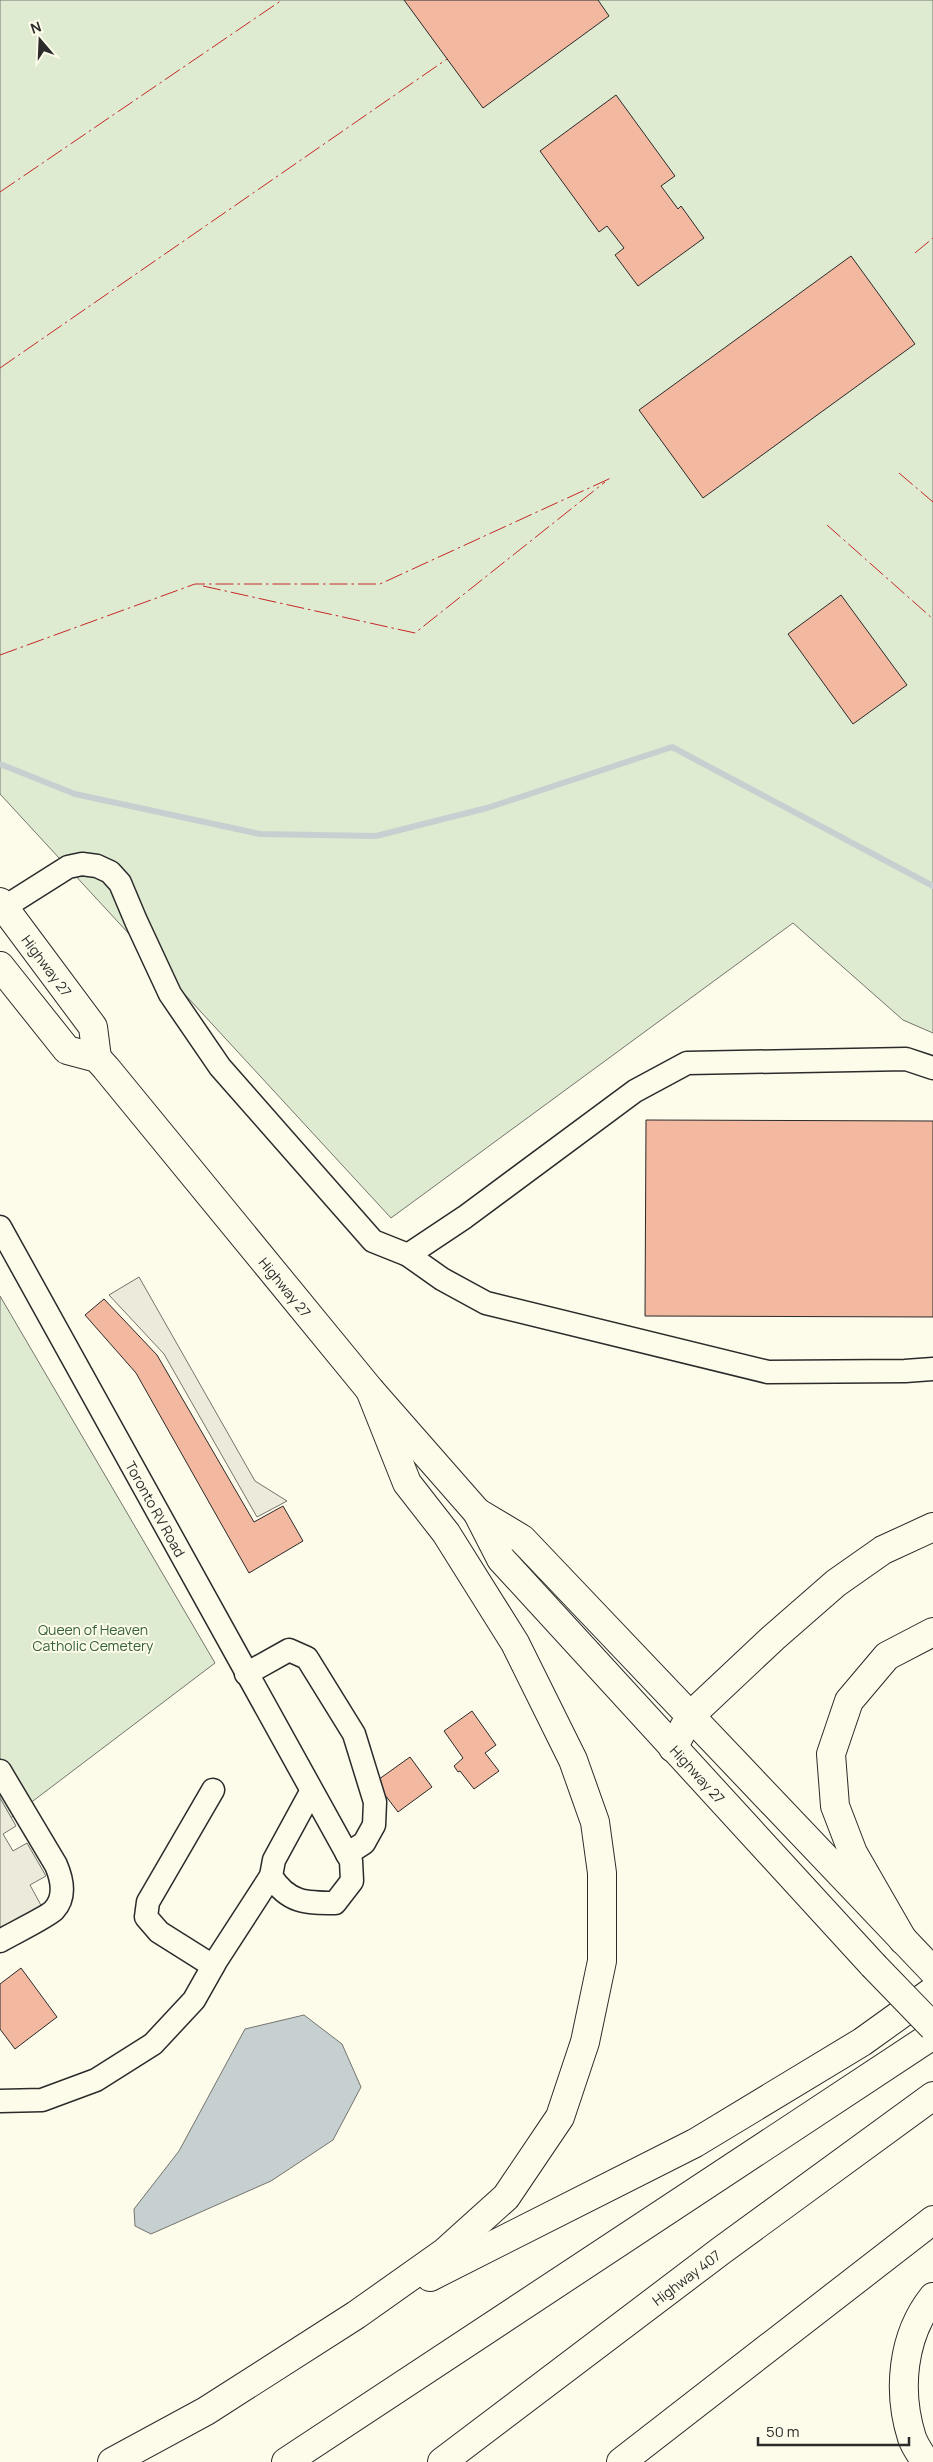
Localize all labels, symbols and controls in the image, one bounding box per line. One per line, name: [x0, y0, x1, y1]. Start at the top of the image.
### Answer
north arrow: [15, 15, 65, 65]
text: N: [28, 17, 43, 38]
street label: Highway 27: [18, 931, 76, 1000]
street label: Highway 27: [255, 1253, 316, 1321]
street label: Toronto RV Road: [122, 1457, 190, 1560]
park label: Queen of Heaven Catholic Cemetery: [33, 1620, 154, 1655]
street label: Highway 27: [667, 1741, 729, 1807]
street label: Highway 407: [648, 2245, 724, 2309]
scale bar: [758, 2414, 909, 2446]
text: 50 m: [766, 2421, 800, 2442]

